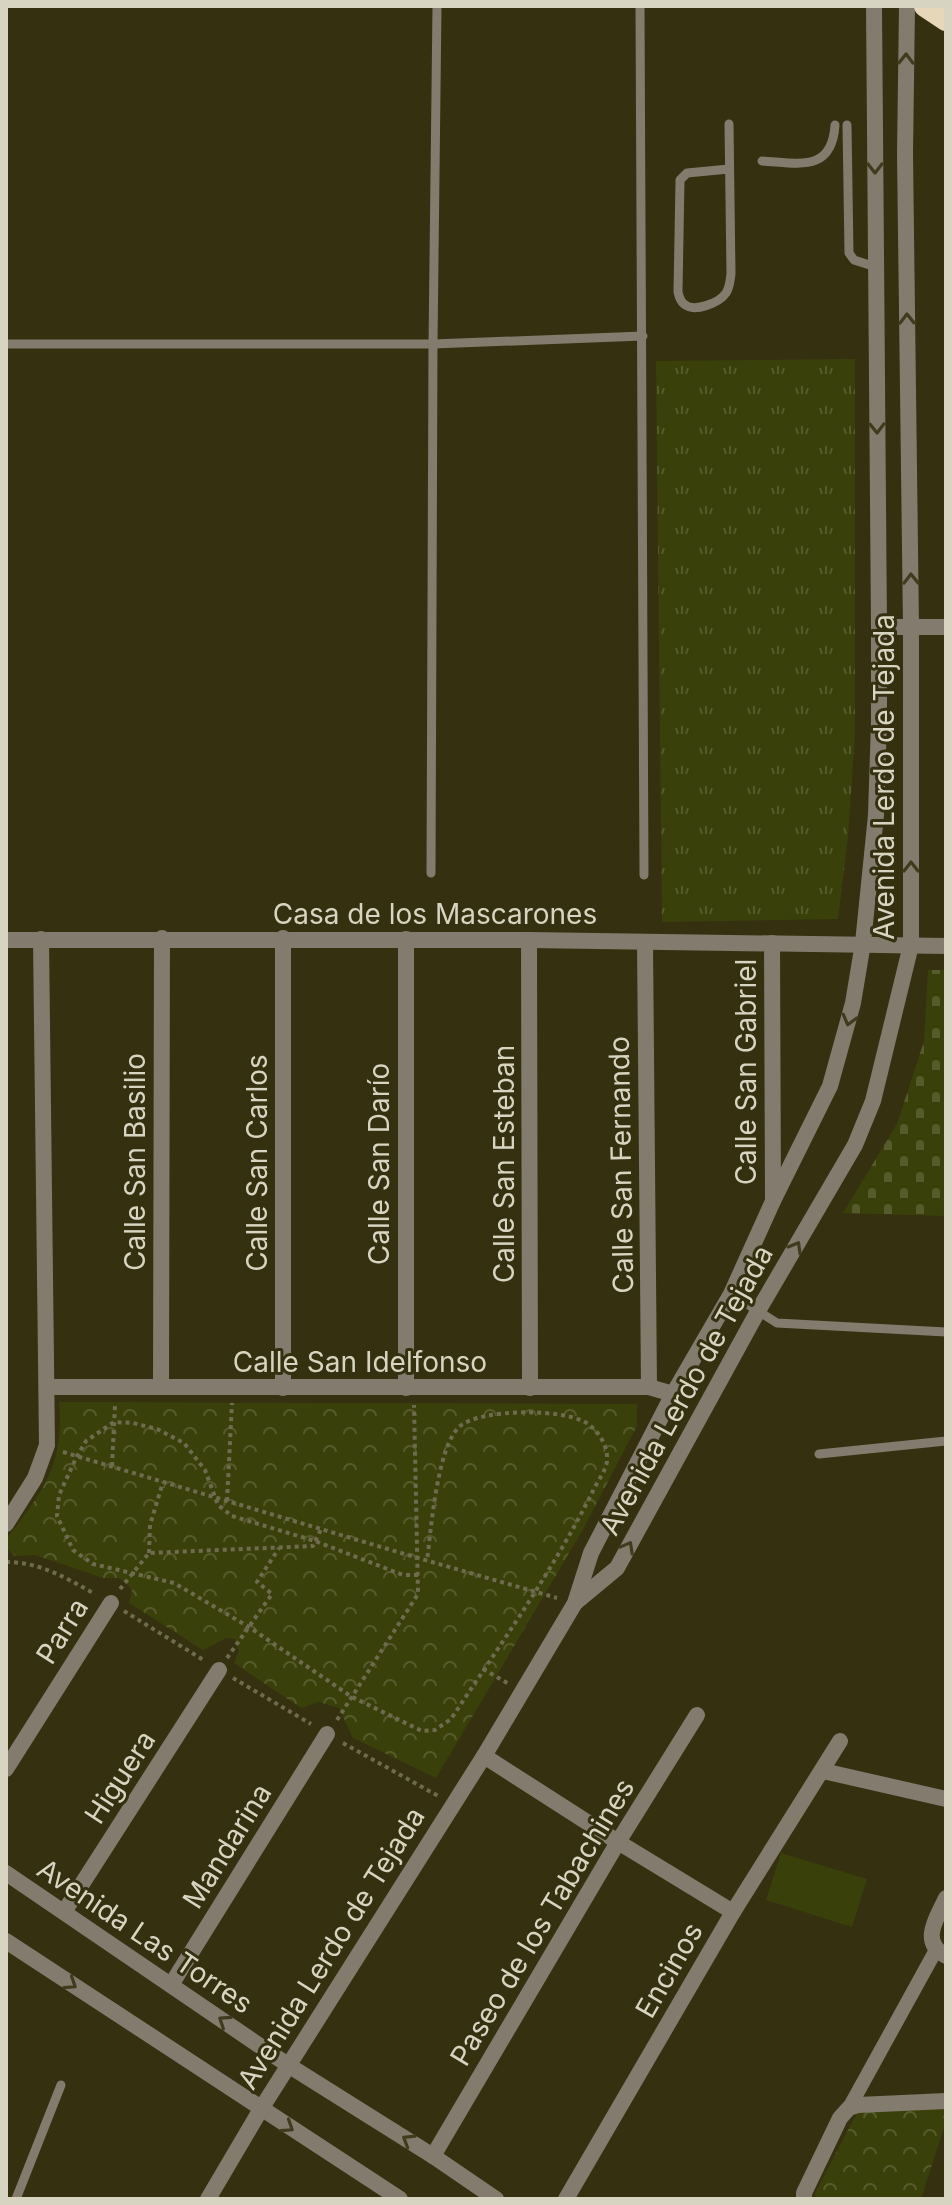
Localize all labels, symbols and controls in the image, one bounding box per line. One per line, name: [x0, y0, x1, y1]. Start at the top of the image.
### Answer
one-way arrow: [898, 52, 915, 65]
one-way arrow: [866, 162, 884, 175]
one-way arrow: [899, 312, 916, 325]
one-way arrow: [868, 422, 886, 435]
one-way arrow: [902, 572, 920, 585]
street label: Avenida Lerdo de Tejada: [867, 614, 901, 940]
one-way arrow: [902, 860, 920, 873]
street label: Casa de los Mascarones: [273, 897, 597, 931]
street label: Calle San Gabriel: [729, 959, 763, 1185]
one-way arrow: [841, 1012, 858, 1026]
street label: Calle San Fernando: [602, 1036, 640, 1294]
street label: Calle San Esteban: [487, 1045, 521, 1283]
street label: Calle San Basilio: [118, 1053, 152, 1271]
street label: Calle San Carlos: [240, 1054, 274, 1272]
street label: Calle San Darío: [362, 1063, 396, 1265]
street label: Avenida Lerdo de Tejada: [592, 1239, 780, 1541]
one-way arrow: [786, 1241, 801, 1256]
street label: Calle San Idelfonso: [233, 1345, 487, 1379]
one-way arrow: [619, 1541, 634, 1556]
street label: Parra: [29, 1592, 95, 1670]
street label: Higuera: [77, 1724, 163, 1830]
street label: Paseo de los Tabachines: [443, 1772, 641, 2072]
street label: Mandarina: [175, 1777, 279, 1915]
street label: Avenida Lerdo de Tejada: [230, 1801, 432, 2095]
street label: Avenida Las Torres: [31, 1851, 259, 2021]
street label: Encinos: [628, 1916, 710, 2024]
one-way arrow: [62, 1974, 77, 1989]
one-way arrow: [218, 2016, 232, 2031]
one-way arrow: [280, 2117, 294, 2132]
one-way arrow: [402, 2134, 417, 2150]

